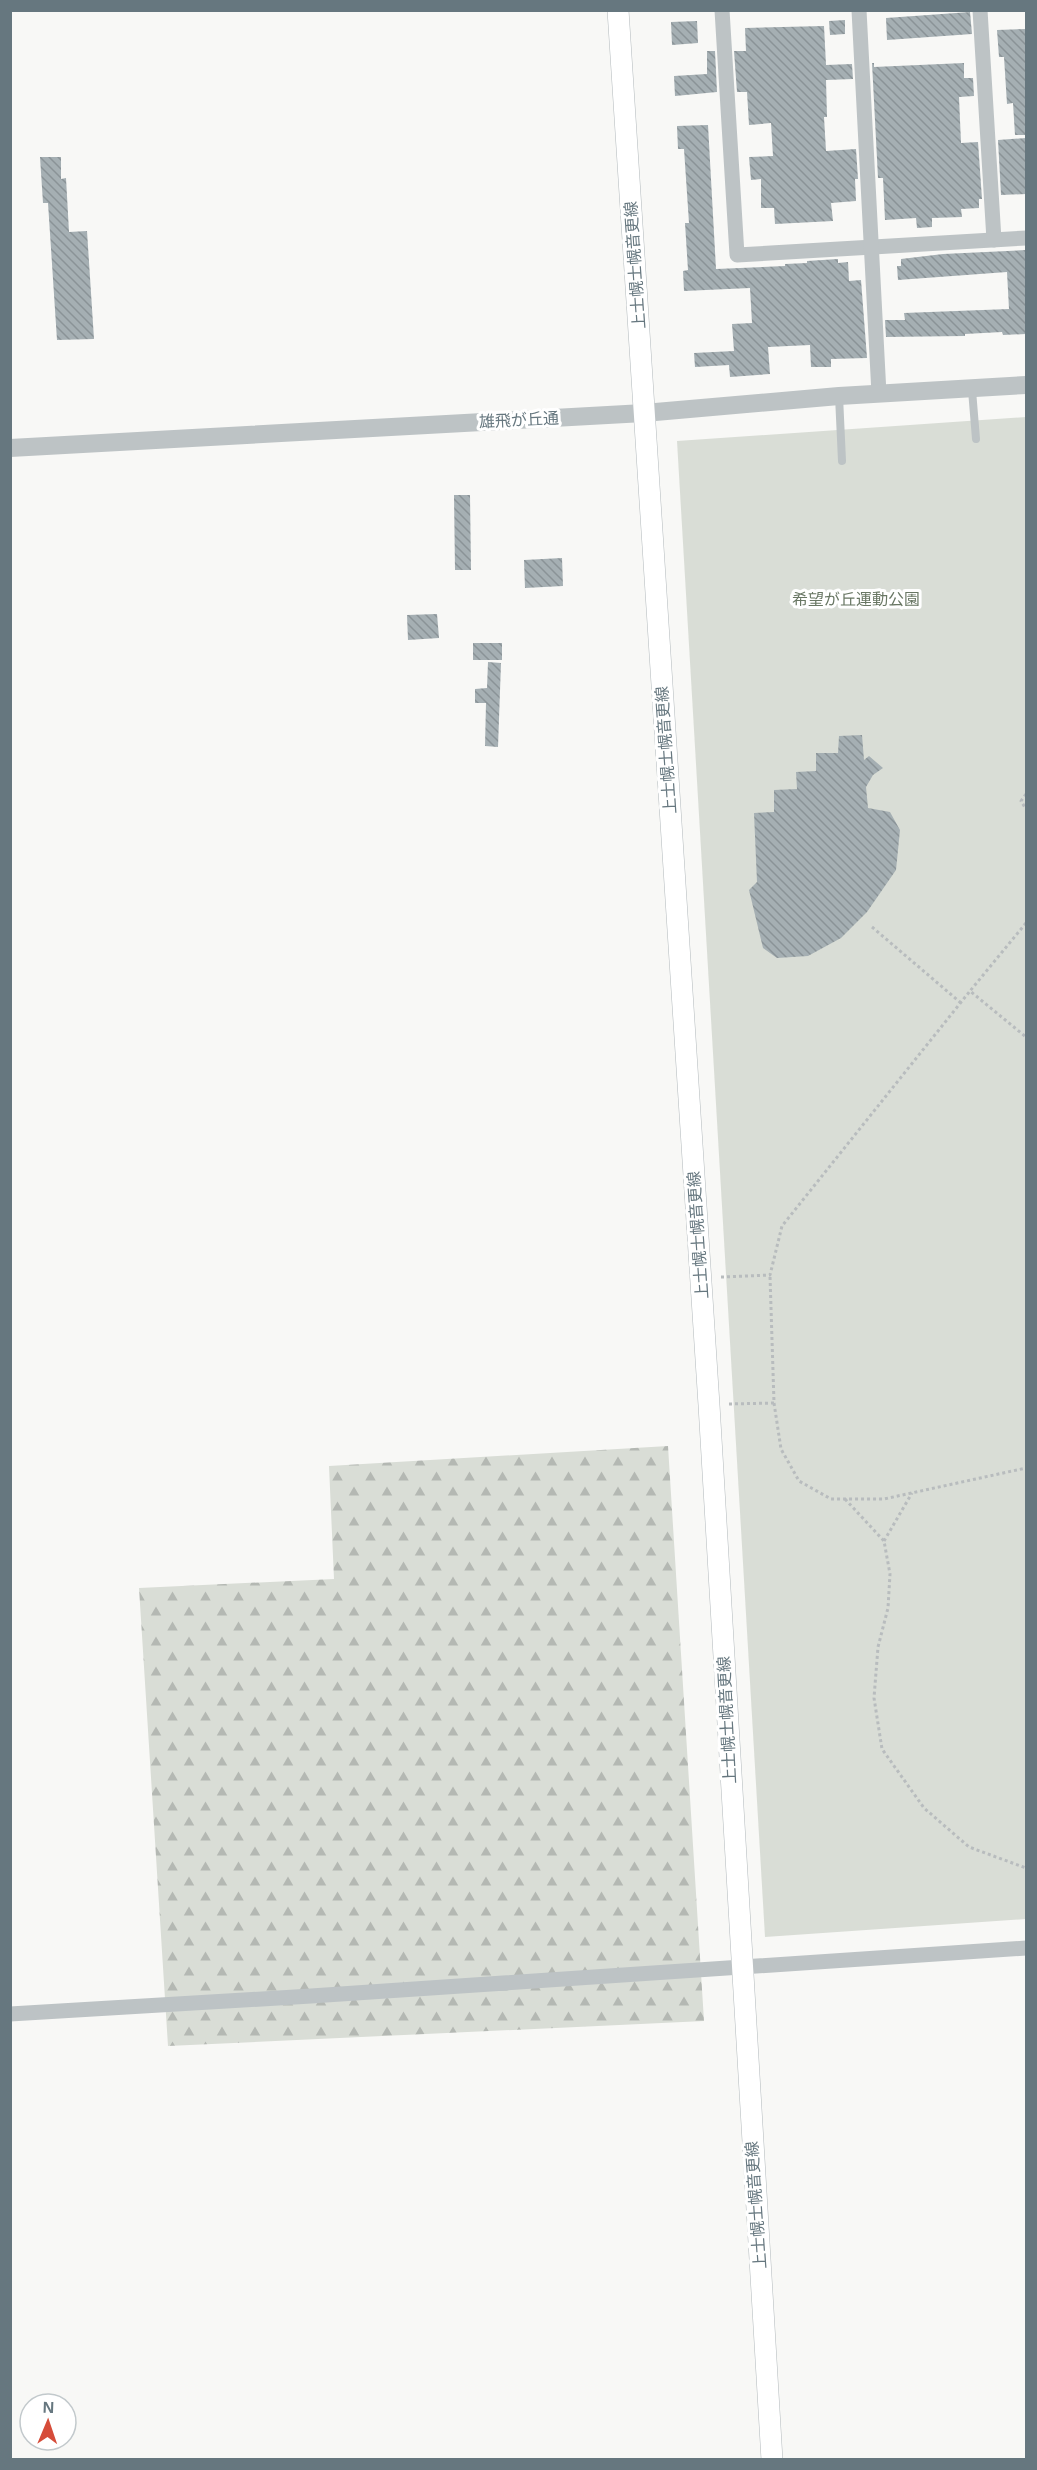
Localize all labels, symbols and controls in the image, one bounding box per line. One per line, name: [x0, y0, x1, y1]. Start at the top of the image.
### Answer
street label: 上士幌士幌音更線: [622, 201, 648, 329]
street label: 雄飛が丘通: [479, 409, 559, 431]
park label: 希望が丘運動公園: [792, 591, 920, 608]
street label: 上士幌士幌音更線: [653, 686, 679, 814]
street label: 上士幌士幌音更線: [685, 1171, 711, 1299]
street label: 上士幌士幌音更線: [715, 1656, 739, 1784]
street label: 上士幌士幌音更線: [743, 2141, 769, 2269]
north arrow: [18, 2392, 78, 2452]
text: N: [42, 2399, 55, 2416]

